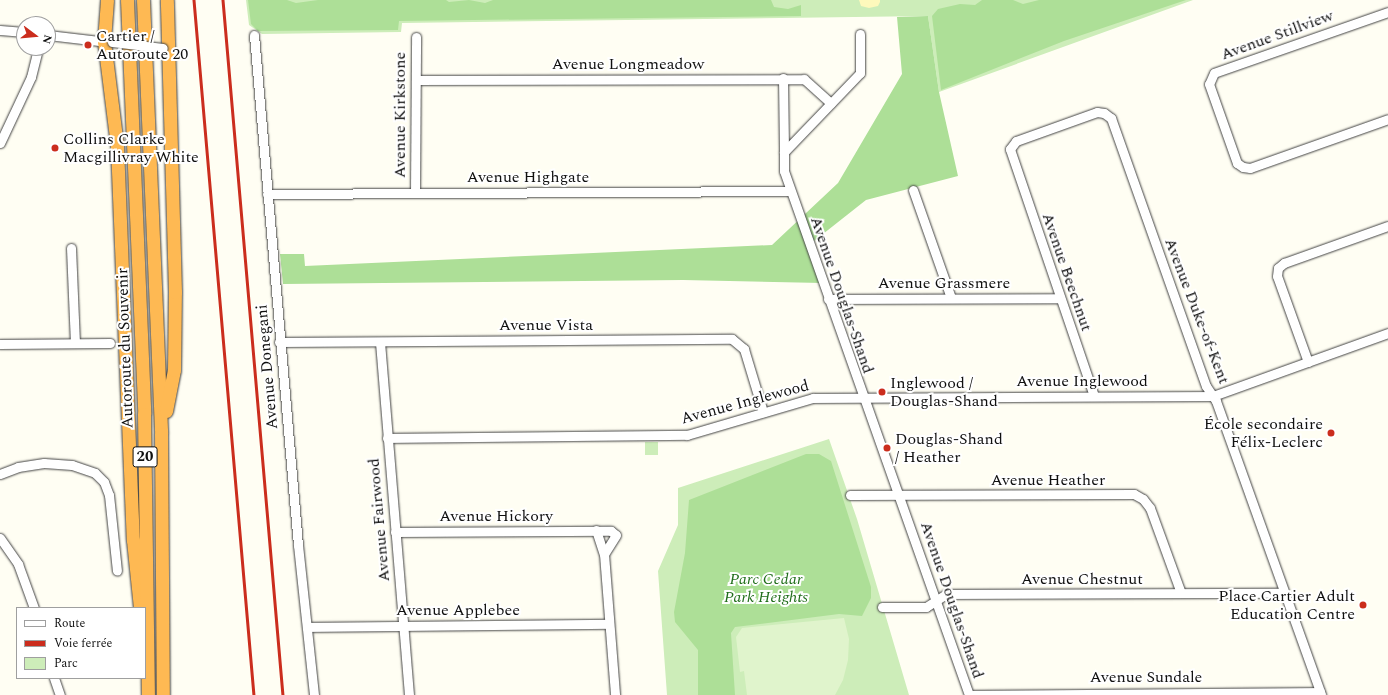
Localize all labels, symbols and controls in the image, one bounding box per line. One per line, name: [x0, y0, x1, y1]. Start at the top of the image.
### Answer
street label: Avenue Stillview: [1218, 6, 1336, 64]
north arrow: [16, 16, 56, 56]
place label: Cartier / Autoroute 20: [96, 26, 188, 64]
text: N: [38, 33, 56, 46]
marker: Cartier / Autoroute 20: [83, 40, 93, 50]
street label: Avenue Kirkstone: [390, 52, 410, 178]
street label: Avenue Longmeadow: [552, 54, 704, 74]
place label: Collins Clarke Macgillivray White: [63, 129, 199, 167]
marker: Collins Clarke Macgillivray White: [50, 143, 60, 153]
street label: Avenue Highgate: [467, 167, 589, 187]
street label: Avenue Beechnut: [1038, 210, 1096, 334]
street label: Avenue Douglas-Shand: [806, 214, 878, 376]
street label: Avenue Duke-of-Kent: [1160, 235, 1234, 387]
street label: Autoroute du Souvenir: [113, 267, 137, 429]
street label: Avenue Grassmere: [878, 273, 1010, 293]
street label: Avenue Donegani: [252, 304, 282, 430]
street label: Avenue Vista: [499, 315, 593, 335]
street label: Avenue Inglewood: [1016, 371, 1148, 391]
place label: Inglewood / Douglas-Shand: [890, 373, 998, 411]
street label: Avenue Inglewood: [679, 376, 811, 428]
marker: Inglewood / Douglas-Shand: [877, 387, 887, 397]
place label: École secondaire Félix-Leclerc: [1204, 414, 1323, 452]
marker: École secondaire Félix-Leclerc: [1326, 428, 1336, 438]
place label: Douglas-Shand / Heather: [895, 429, 1003, 467]
marker: Douglas-Shand / Heather: [882, 443, 892, 453]
road number: 20: [132, 444, 158, 470]
street label: Avenue Fairwood: [364, 457, 394, 583]
street label: Avenue Heather: [991, 470, 1105, 490]
street label: Avenue Hickory: [439, 506, 553, 526]
street label: Avenue Douglas-Shand: [916, 519, 988, 681]
park label: Parc Cedar Park Heights: [724, 569, 808, 607]
street label: Avenue Chestnut: [1021, 569, 1143, 589]
place label: Place Cartier Adult Education Centre: [1218, 586, 1355, 624]
street label: Avenue Applebee: [396, 600, 520, 620]
marker: Place Cartier Adult Education Centre: [1358, 600, 1368, 610]
legend: [16, 607, 146, 679]
text: Route: [54, 614, 85, 633]
text: Voie ferrée: [54, 634, 112, 653]
text: Parc: [54, 654, 78, 673]
street label: Avenue Sundale: [1090, 667, 1202, 687]

